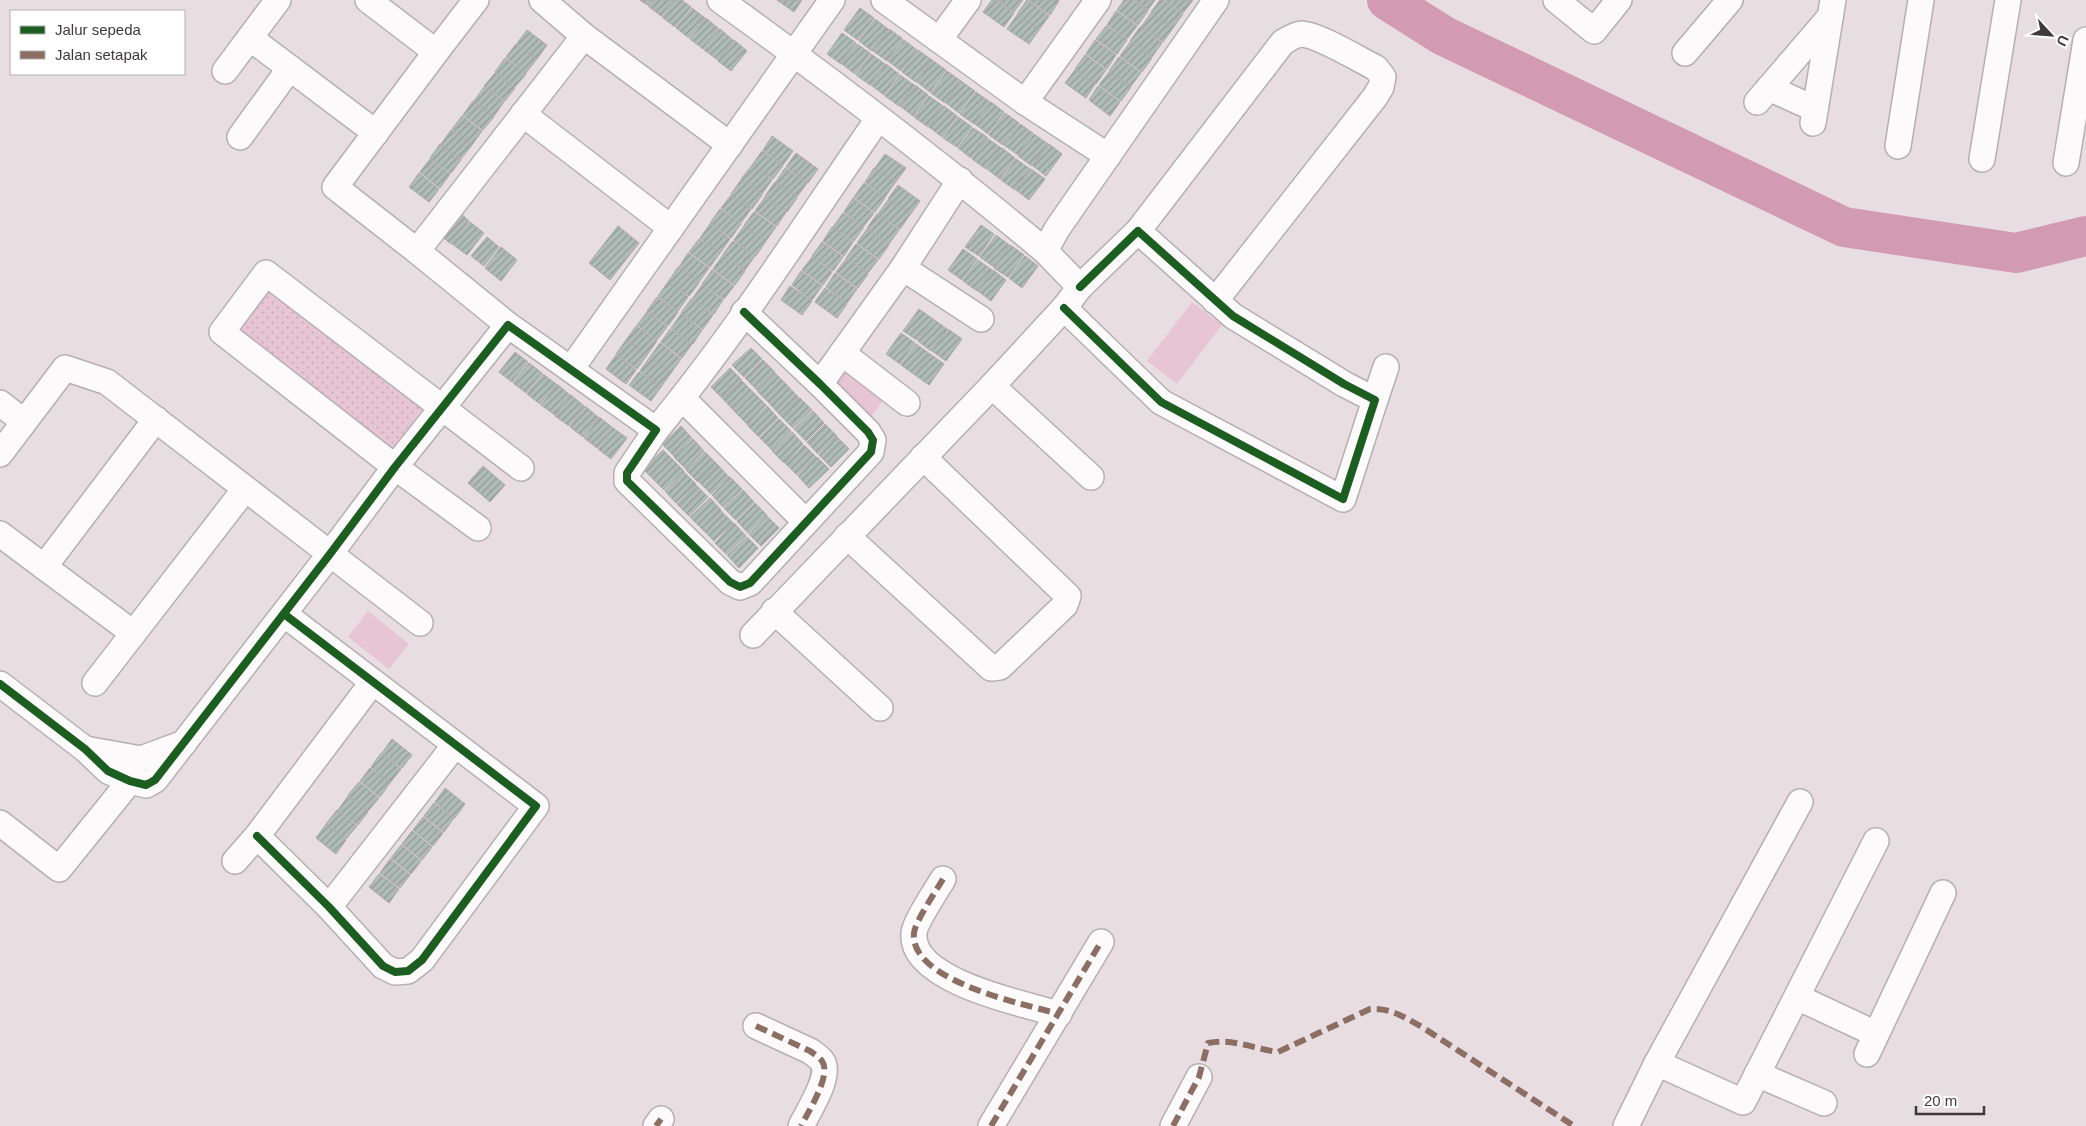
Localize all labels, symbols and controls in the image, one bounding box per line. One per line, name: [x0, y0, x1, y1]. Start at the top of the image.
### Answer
legend: [10, 10, 185, 75]
north arrow: [2026, 10, 2076, 60]
text: Jalur sepeda: [55, 21, 142, 38]
text: U: [2053, 33, 2072, 49]
text: Jalan setapak: [55, 46, 148, 63]
scale bar: [1916, 1084, 1984, 1116]
text: 20 m: [1924, 1092, 1957, 1109]

